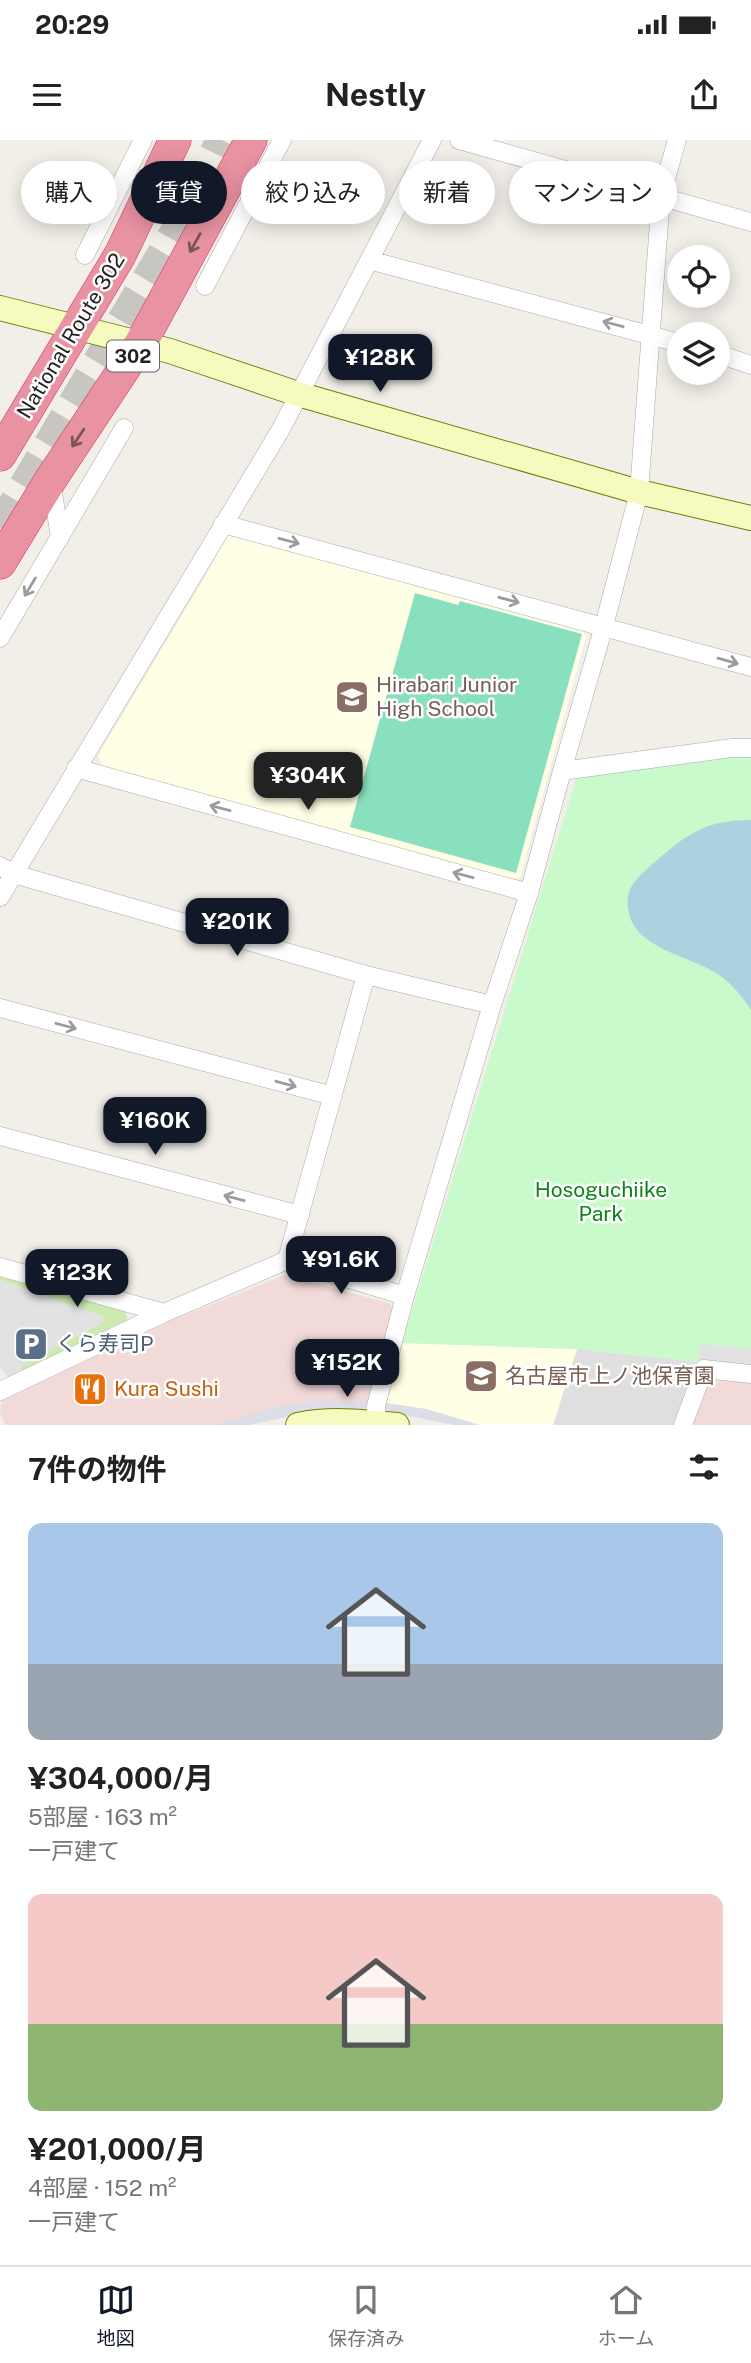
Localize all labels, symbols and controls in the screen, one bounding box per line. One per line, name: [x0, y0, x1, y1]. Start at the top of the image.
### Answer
text: 20:29: [35, 9, 109, 40]
icon: menu: [28, 76, 66, 114]
text: Nestly: [325, 76, 426, 113]
icon: share: [685, 76, 723, 114]
chip: 購入: [21, 161, 117, 224]
chip: 賃貸: [131, 161, 227, 224]
chip: 絞り込み: [241, 161, 385, 224]
chip: 新着: [399, 161, 495, 224]
chip: マンション: [509, 161, 677, 224]
one-way arrow: [188, 232, 201, 253]
map controls: [667, 245, 730, 385]
button: locate: [667, 245, 730, 308]
street label: National Route 302: [11, 249, 130, 423]
one-way arrow: [602, 317, 625, 330]
button: layers: [667, 322, 730, 385]
pin: ¥128K: [331, 334, 429, 394]
road number: 302: [107, 340, 159, 372]
text: ¥128K: [344, 343, 416, 370]
one-way arrow: [71, 428, 85, 447]
one-way arrow: [278, 536, 300, 549]
one-way arrow: [23, 577, 37, 597]
one-way arrow: [498, 595, 520, 608]
one-way arrow: [717, 655, 739, 668]
place label: Hirabari Junior High School: [376, 672, 517, 721]
school or university icon: Hirabari Junior High School: [333, 678, 371, 716]
pin: ¥304K: [259, 752, 357, 812]
text: ¥304K: [270, 761, 346, 788]
one-way arrow: [210, 801, 232, 814]
one-way arrow: [453, 868, 475, 881]
pin: ¥201K: [188, 898, 286, 958]
text: ¥201K: [202, 907, 272, 934]
one-way arrow: [54, 1020, 77, 1033]
one-way arrow: [275, 1078, 297, 1091]
pin: ¥160K: [106, 1098, 204, 1157]
text: ¥160K: [119, 1106, 191, 1133]
park label: Hosoguchiike Park: [535, 1177, 667, 1226]
one-way arrow: [223, 1191, 245, 1204]
pin: ¥91.6K: [284, 1236, 398, 1296]
text: ¥91.6K: [302, 1245, 380, 1272]
pin: ¥123K: [28, 1250, 126, 1309]
text: ¥123K: [41, 1258, 113, 1285]
parking icon: くら寿司P: [12, 1325, 50, 1363]
place label: くら寿司P: [56, 1331, 153, 1356]
pin: ¥152K: [298, 1340, 396, 1399]
text: ¥152K: [311, 1348, 383, 1375]
school or university icon: 名古屋市上ノ池保育園: [462, 1357, 500, 1395]
place label: 名古屋市上ノ池保育園: [505, 1363, 715, 1388]
restaurant icon: Kura Sushi: [71, 1370, 109, 1408]
place label: Kura Sushi: [114, 1376, 219, 1401]
icon: filters: [685, 1448, 723, 1486]
text: 7件の物件: [28, 1451, 167, 1487]
icon: home: [313, 1569, 439, 1695]
text: ¥304,000/月: [28, 1760, 214, 1796]
text: 5部屋 · 163 m²: [28, 1803, 177, 1830]
text: 一戸建て: [28, 1837, 120, 1864]
icon: home: [313, 1940, 439, 2066]
text: ¥201,000/月: [28, 2131, 207, 2167]
text: 4部屋 · 152 m²: [28, 2174, 177, 2201]
text: 一戸建て: [28, 2208, 120, 2235]
tab: 地図: [97, 2281, 135, 2350]
tab: 保存済み: [328, 2281, 404, 2350]
tab: ホーム: [598, 2281, 654, 2350]

